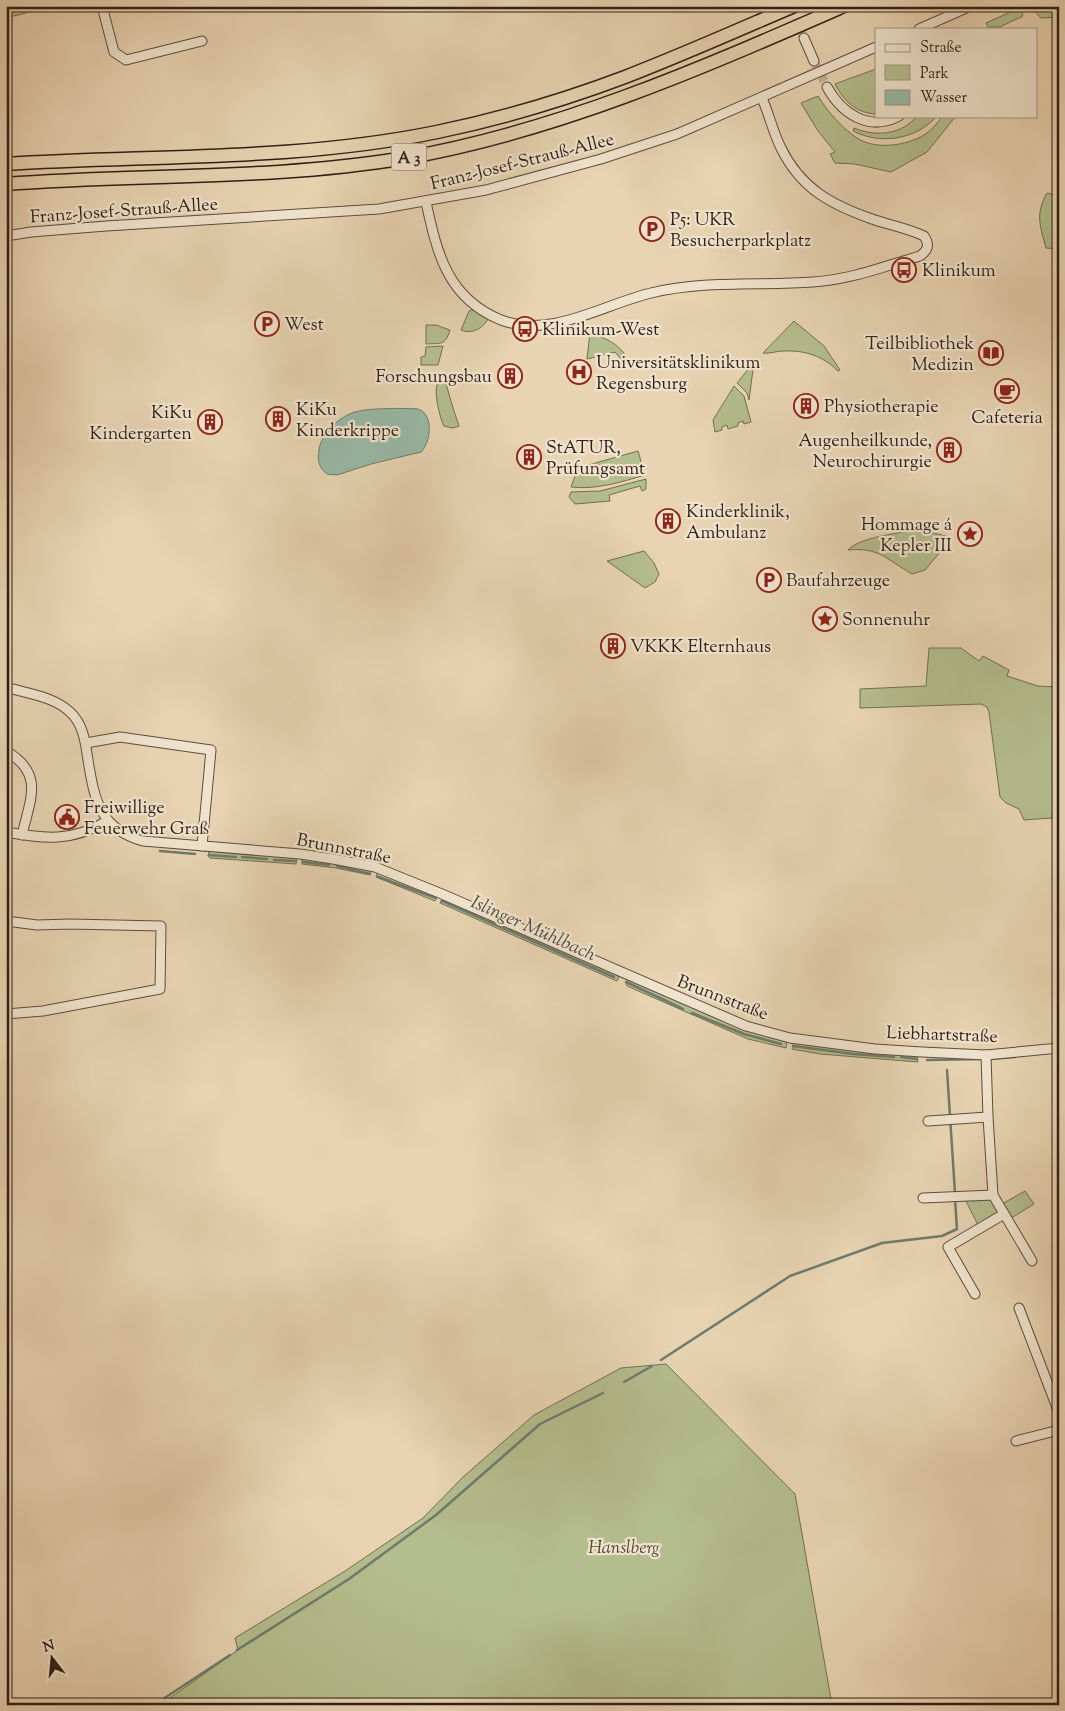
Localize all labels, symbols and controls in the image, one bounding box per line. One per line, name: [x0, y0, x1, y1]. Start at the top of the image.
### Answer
legend: [875, 28, 1038, 118]
text: Straße: [920, 38, 962, 59]
text: Park: [920, 64, 949, 85]
text: Wasser: [920, 88, 967, 109]
street label: Franz-Josef-Strauß-Allee: [428, 128, 617, 198]
road number: A 3: [392, 144, 426, 170]
street label: Franz-Josef-Strauß-Allee: [29, 192, 219, 232]
place label: P5: UKR Besucherparkplatz: [670, 208, 811, 255]
parking icon: P5: UKR Besucherparkplatz: [639, 216, 665, 242]
bus stop icon: Klinikum: [891, 257, 917, 283]
place label: Klinikum: [922, 259, 996, 285]
parking icon: West: [254, 311, 280, 337]
place label: West: [284, 313, 324, 339]
bus stop icon: Klinikum-West: [512, 316, 538, 342]
place label: Klinikum-West: [542, 318, 659, 344]
place label: Teilbibliothek Medizin: [865, 332, 974, 379]
library icon: Teilbibliothek Medizin: [978, 340, 1004, 366]
place label: Universitätsklinikum Regensburg: [596, 351, 760, 398]
hospital icon: Universitätsklinikum Regensburg: [566, 359, 592, 385]
building icon: Forschungsbau: [497, 363, 523, 389]
place label: Forschungsbau: [375, 365, 492, 391]
cafe icon: Cafeteria: [994, 378, 1020, 404]
building icon: Physiotherapie: [793, 393, 819, 419]
place label: Physiotherapie: [824, 395, 939, 421]
place label: KiKu Kinderkrippe: [296, 398, 399, 445]
place label: KiKu Kindergarten: [90, 401, 192, 448]
building icon: KiKu Kinderkrippe: [265, 406, 291, 432]
place label: Cafeteria: [971, 406, 1043, 432]
building icon: KiKu Kindergarten: [197, 409, 223, 435]
place label: Augenheilkunde, Neurochirurgie: [798, 429, 932, 476]
place label: StATUR, Prüfungsamt: [546, 436, 645, 483]
building icon: Augenheilkunde, Neurochirurgie: [936, 437, 962, 463]
building icon: StATUR, Prüfungsamt: [516, 444, 542, 470]
place label: Kinderklinik, Ambulanz: [686, 500, 790, 547]
building icon: Kinderklinik, Ambulanz: [655, 508, 681, 534]
place label: Hommage á Kepler III: [861, 513, 952, 560]
place icon: Hommage á Kepler III: [957, 521, 983, 547]
parking icon: Baufahrzeuge: [756, 567, 782, 593]
place label: Baufahrzeuge: [786, 569, 890, 595]
place icon: Sonnenuhr: [812, 606, 838, 632]
place label: Sonnenuhr: [842, 608, 930, 634]
building icon: VKKK Elternhaus: [600, 633, 626, 659]
place label: VKKK Elternhaus: [630, 635, 771, 661]
place label: Freiwillige Feuerwehr Graß: [84, 796, 209, 843]
public building icon: Freiwillige Feuerwehr Graß: [54, 804, 80, 830]
street label: Brunnstraße: [294, 828, 393, 872]
water label: Islinger Mühlbach: [466, 890, 600, 969]
street label: Brunnstraße: [673, 970, 772, 1028]
street label: Liebhartstraße: [886, 1021, 998, 1051]
park label: Hanslberg: [588, 1536, 660, 1562]
north arrow: [28, 1634, 78, 1684]
text: N: [41, 1636, 57, 1659]

